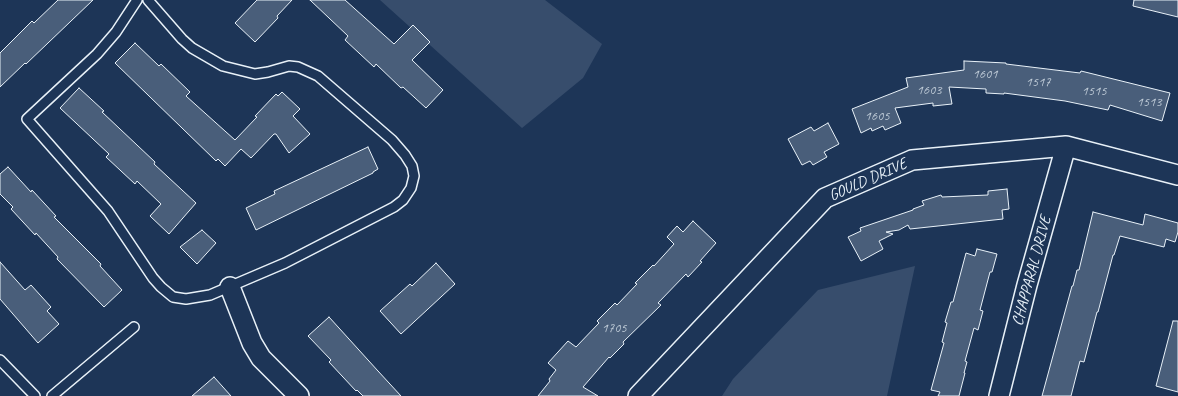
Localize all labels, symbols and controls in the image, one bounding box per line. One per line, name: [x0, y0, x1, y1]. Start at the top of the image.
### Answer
house number: 1601: [972, 66, 998, 82]
house number: 1517: [1025, 74, 1051, 90]
house number: 1603: [916, 82, 942, 98]
house number: 1515: [1081, 83, 1107, 99]
house number: 1513: [1136, 94, 1162, 110]
house number: 1605: [864, 108, 890, 124]
street label: GOULD DRIVE: [826, 154, 910, 206]
street label: CHAPPARAL DRIVE: [1008, 214, 1056, 328]
house number: 1705: [601, 320, 627, 336]

